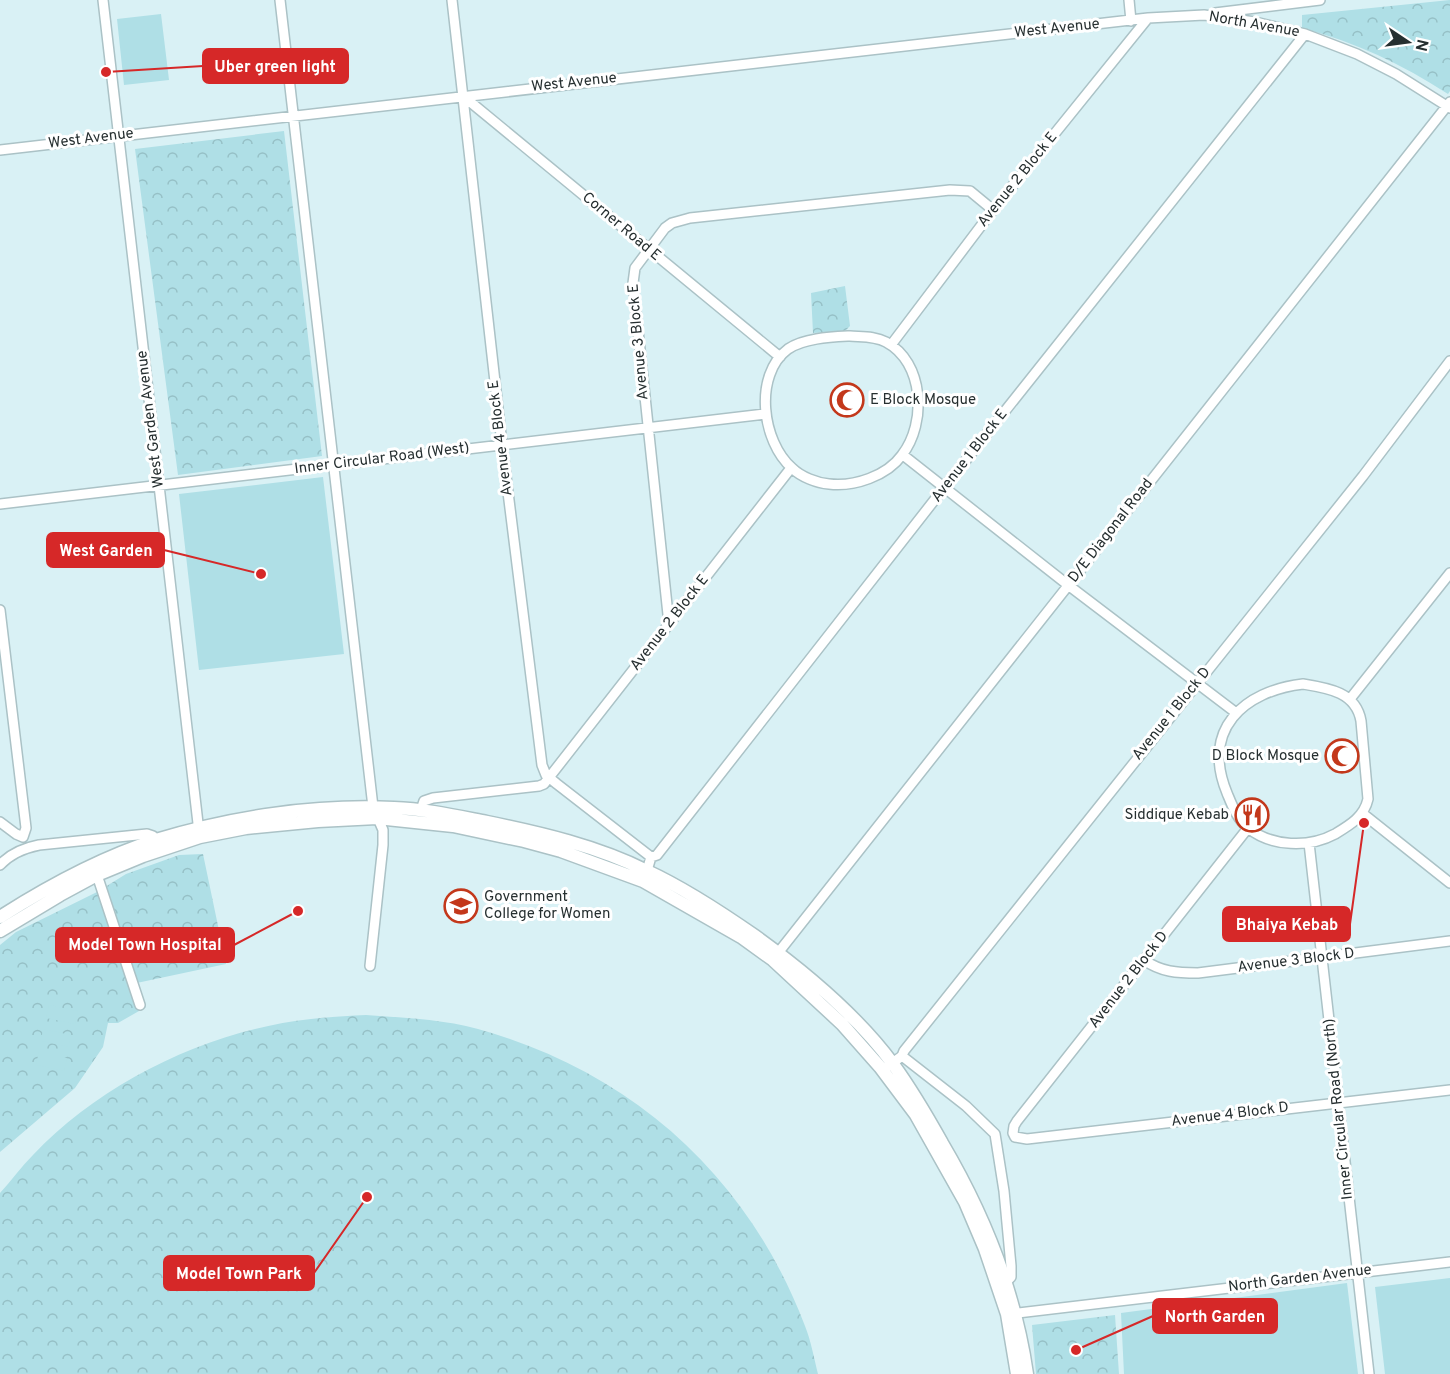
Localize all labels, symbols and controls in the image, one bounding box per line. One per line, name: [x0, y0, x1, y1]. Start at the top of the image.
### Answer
street label: North Avenue: [1207, 8, 1301, 42]
north arrow: [1378, 12, 1438, 72]
street label: West Avenue: [1013, 15, 1101, 43]
text: N: [1410, 37, 1432, 53]
callout: Uber green light: [203, 49, 348, 83]
text: Uber green light: [214, 58, 336, 78]
street label: West Avenue: [530, 69, 618, 97]
street label: West Avenue: [47, 124, 135, 154]
street label: Avenue 2 Block E: [974, 129, 1062, 231]
street label: Corner Road E: [578, 188, 664, 266]
street label: Avenue 3 Block E: [624, 283, 654, 401]
street label: West Garden Avenue: [133, 349, 169, 489]
street label: Avenue 4 Block E: [484, 379, 518, 497]
mosque icon: E Block Mosque: [829, 382, 865, 418]
place label: E Block Mosque: [870, 391, 976, 410]
street label: Avenue 1 Block E: [928, 406, 1012, 506]
street label: Inner Circular Road (West): [293, 439, 471, 479]
street label: D/E Diagonal Road: [1064, 475, 1158, 587]
callout: West Garden: [47, 533, 164, 567]
text: West Garden: [59, 542, 153, 562]
street label: Avenue 2 Block E: [627, 571, 713, 675]
street label: Avenue 1 Block D: [1129, 664, 1215, 764]
mosque icon: D Block Mosque: [1324, 738, 1360, 774]
place label: D Block Mosque: [1212, 747, 1319, 766]
restaurant icon: Siddique Kebab: [1234, 797, 1270, 833]
place label: Siddique Kebab: [1125, 806, 1229, 825]
school or university icon: Government College for Women: [443, 888, 479, 924]
place label: Government College for Women: [484, 888, 610, 924]
callout: Bhaiya Kebab: [1223, 907, 1350, 941]
text: Bhaiya Kebab: [1236, 916, 1338, 936]
callout: Model Town Hospital: [56, 928, 234, 962]
street label: Avenue 2 Block D: [1085, 928, 1173, 1032]
text: Model Town Hospital: [68, 936, 222, 956]
street label: Avenue 3 Block D: [1236, 944, 1356, 978]
street label: Inner Circular Road (North): [1320, 1017, 1358, 1201]
street label: Avenue 4 Block D: [1170, 1098, 1290, 1132]
callout: Model Town Park: [164, 1256, 314, 1290]
street label: North Garden Avenue: [1227, 1261, 1373, 1297]
text: Model Town Park: [176, 1265, 302, 1285]
callout: North Garden: [1153, 1299, 1277, 1333]
text: North Garden: [1165, 1308, 1265, 1328]

